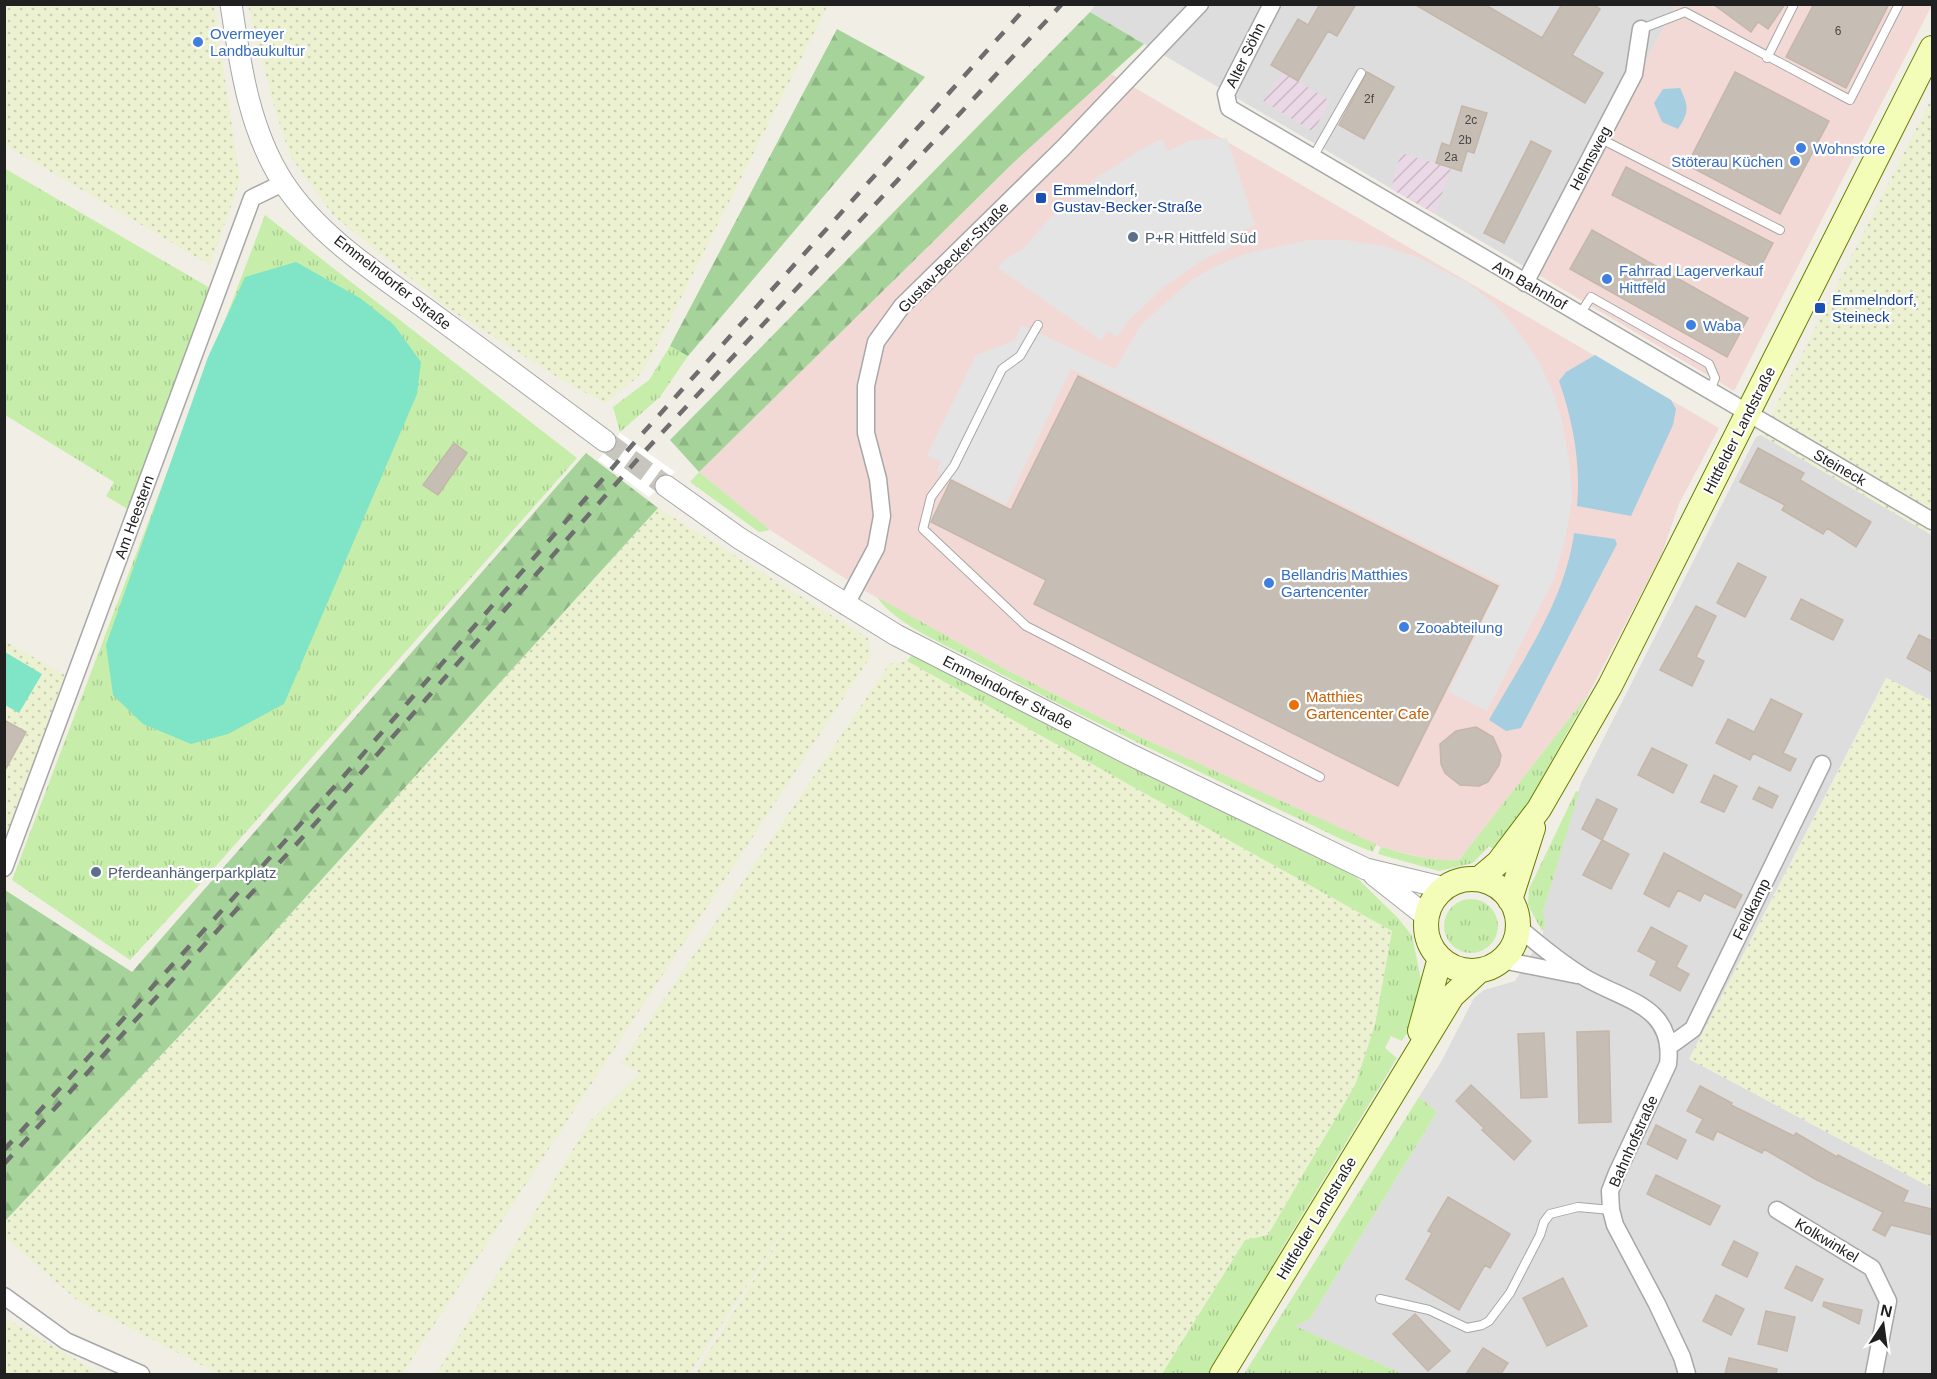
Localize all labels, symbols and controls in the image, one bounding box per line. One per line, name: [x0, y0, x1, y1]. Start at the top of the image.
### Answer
street label: Alter Söhn: [1222, 20, 1268, 90]
house number: 6: [1835, 24, 1842, 38]
place label: Overmeyer Landbaukultur: [210, 25, 305, 59]
marker: Overmeyer Landbaukultur: [191, 35, 205, 49]
house number: 2f: [1364, 92, 1375, 106]
house number: 2c: [1465, 113, 1477, 127]
street label: Helmsweg: [1566, 123, 1614, 193]
house number: 2b: [1458, 133, 1472, 147]
place label: Wohnstore: [1813, 140, 1885, 157]
marker: Wohnstore: [1794, 141, 1808, 155]
house number: 2a: [1444, 150, 1458, 164]
place label: Stöterau Küchen: [1671, 153, 1783, 170]
marker: Stöterau Küchen: [1788, 154, 1802, 168]
place label: Emmelndorf, Gustav-Becker-Straße: [1053, 181, 1202, 215]
marker: Emmelndorf, Gustav-Becker-Straße: [1034, 191, 1048, 205]
street label: Gustav-Becker-Straße: [894, 198, 1012, 316]
place label: P+R Hittfeld Süd: [1145, 229, 1256, 246]
marker: P+R Hittfeld Süd: [1126, 230, 1140, 244]
street label: Emmelndorfer Straße: [331, 231, 455, 333]
street label: Am Bahnhof: [1490, 257, 1571, 313]
place label: Fahrrad Lagerverkauf Hittfeld: [1619, 262, 1764, 296]
marker: Fahrrad Lagerverkauf Hittfeld: [1600, 272, 1614, 286]
place label: Emmelndorf, Steineck: [1832, 291, 1917, 325]
marker: Emmelndorf, Steineck: [1813, 301, 1827, 315]
place label: Waba: [1703, 317, 1742, 334]
marker: Waba: [1684, 318, 1698, 332]
street label: Hittfelder Landstraße: [1700, 364, 1778, 496]
street label: Steineck: [1811, 445, 1870, 489]
street label: Am Heestern: [111, 473, 157, 561]
place label: Bellandris Matthies Gartencenter: [1281, 566, 1408, 600]
marker: Bellandris Matthies Gartencenter: [1262, 576, 1276, 590]
place label: Zooabteilung: [1416, 619, 1503, 636]
marker: Zooabteilung: [1397, 620, 1411, 634]
street label: Emmelndorfer Straße: [940, 652, 1076, 732]
place label: Matthies Gartencenter Cafe: [1306, 688, 1429, 722]
marker: Matthies Gartencenter Cafe: [1287, 698, 1301, 712]
place label: Pferdeanhängerparkplatz: [108, 864, 276, 881]
marker: Pferdeanhängerparkplatz: [89, 865, 103, 879]
street label: Feldkamp: [1729, 876, 1773, 942]
street label: Bahnhofstraße: [1605, 1093, 1661, 1189]
street label: Hittfelder Landstraße: [1273, 1154, 1359, 1282]
street label: Kolkwinkel: [1792, 1214, 1862, 1266]
north arrow: [1853, 1295, 1913, 1355]
text: N: [1879, 1301, 1894, 1320]

